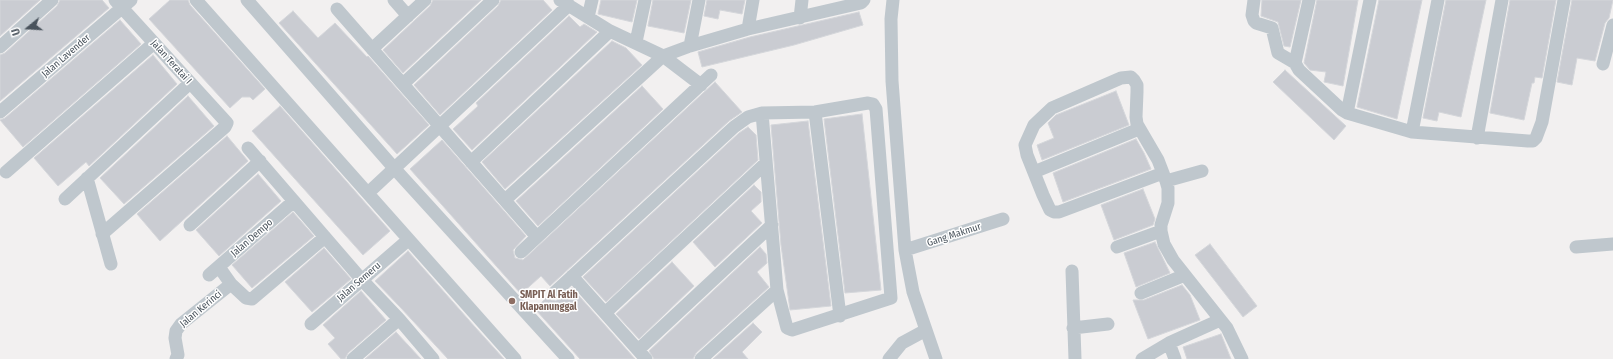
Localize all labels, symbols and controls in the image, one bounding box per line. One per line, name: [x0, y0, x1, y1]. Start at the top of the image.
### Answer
north arrow: [8, 8, 48, 48]
text: U: [9, 27, 23, 37]
street label: Jalan Lavender: [39, 32, 93, 80]
street label: Jalan Teratai I: [148, 37, 194, 87]
street label: Jalan Dempo: [229, 217, 275, 259]
street label: Gang Makmur: [926, 221, 982, 249]
street label: Jalan Semeru: [335, 260, 383, 304]
street label: Jalan Kerinci: [178, 288, 224, 330]
place label: SMPIT Al Fatih Klapanunggal: [520, 289, 578, 312]
marker: SMPIT Al Fatih Klapanunggal: [507, 296, 517, 306]

